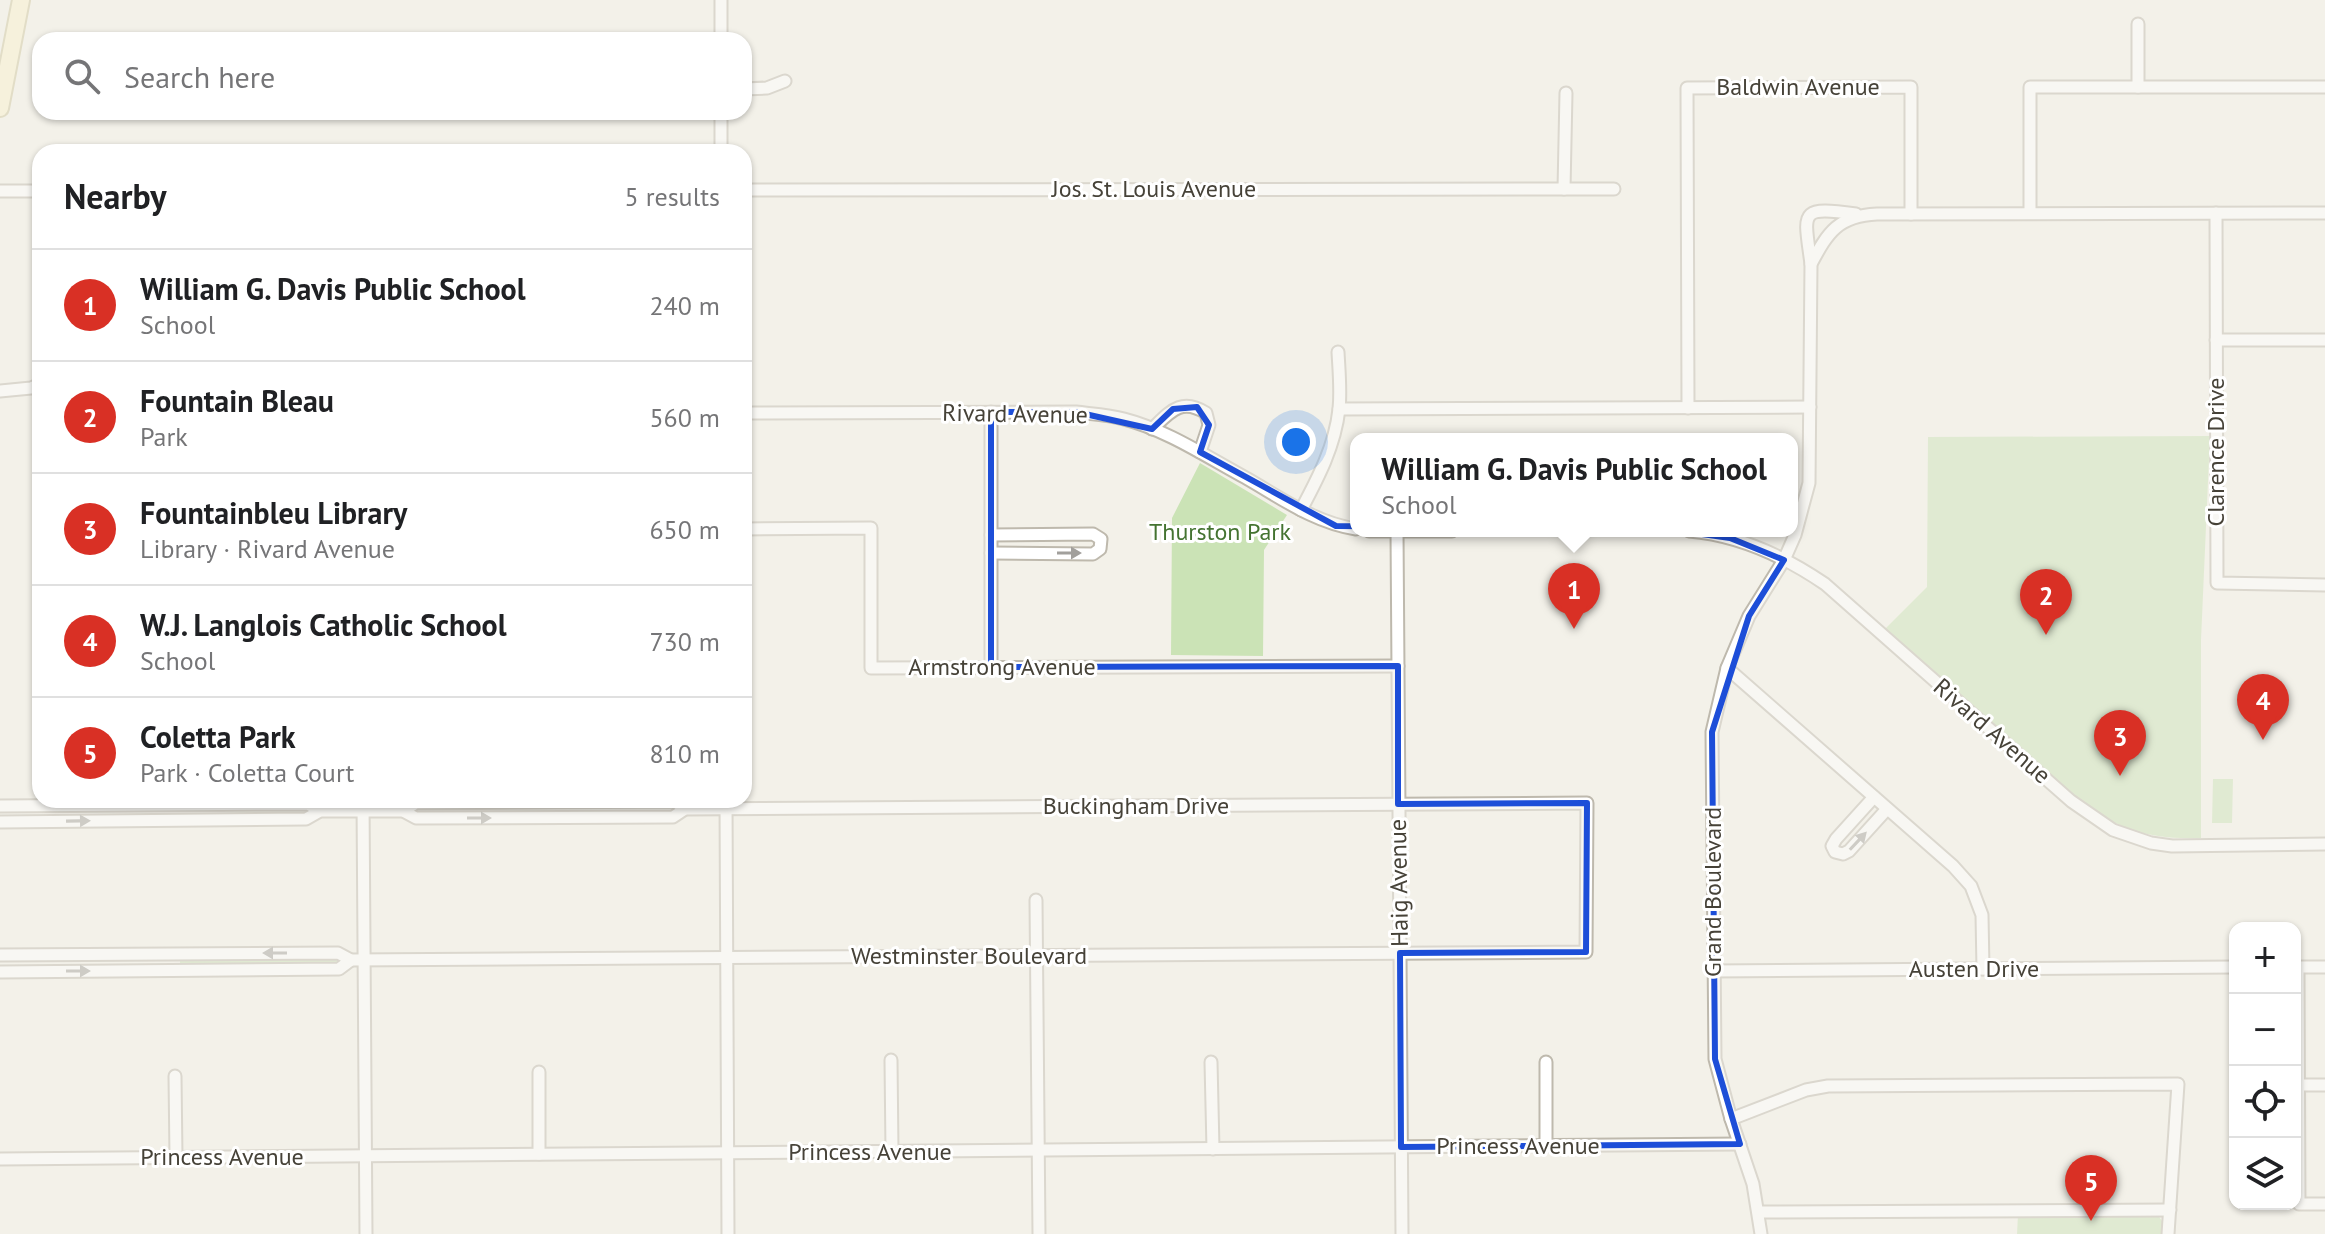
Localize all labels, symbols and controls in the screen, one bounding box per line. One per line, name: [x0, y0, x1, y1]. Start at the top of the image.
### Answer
search box: [32, 32, 752, 120]
icon: search: [60, 54, 104, 98]
text: Search here: [124, 57, 275, 96]
street label: Baldwin Avenue: [1716, 71, 1880, 102]
street label: Jos. St. Louis Avenue: [1051, 173, 1256, 204]
text: Nearby: [64, 174, 166, 218]
text: 5 results: [625, 180, 720, 213]
text: William G. Davis Public School: [140, 269, 526, 308]
text: 1: [83, 289, 97, 322]
text: 240 m: [649, 289, 720, 322]
text: School: [140, 308, 215, 341]
street label: Clarence Drive: [2200, 378, 2231, 526]
text: Fountain Bleau: [140, 381, 334, 420]
street label: Rivard Avenue: [942, 397, 1088, 430]
text: 2: [83, 401, 97, 434]
text: 560 m: [649, 401, 720, 434]
text: Park: [140, 420, 188, 453]
your location: [1276, 422, 1316, 462]
popup: [1350, 433, 1798, 537]
text: William G. Davis Public School: [1381, 449, 1767, 488]
text: School: [1381, 488, 1456, 521]
text: Fountainbleu Library: [140, 493, 407, 532]
text: 3: [83, 513, 97, 546]
text: 650 m: [649, 513, 720, 546]
park label: Thurston Park: [1149, 516, 1292, 547]
text: Library · Rivard Avenue: [140, 532, 395, 565]
one-way arrow: [1057, 547, 1082, 559]
pin: 1: [1548, 563, 1600, 629]
pin: 2: [2020, 569, 2072, 635]
text: W.J. Langlois Catholic School: [140, 605, 506, 644]
text: 4: [83, 625, 97, 658]
text: 730 m: [649, 625, 720, 658]
text: School: [140, 644, 215, 677]
street label: Armstrong Avenue: [908, 651, 1096, 682]
street label: Rivard Avenue: [1927, 671, 2058, 790]
pin: 4: [2237, 674, 2289, 740]
pin: 3: [2094, 710, 2146, 776]
text: Coletta Park: [140, 717, 296, 756]
text: 5: [83, 737, 97, 770]
text: 810 m: [649, 737, 720, 770]
text: Park · Coletta Court: [140, 756, 354, 789]
street label: Buckingham Drive: [1043, 790, 1229, 821]
street label: Grand Boulevard: [1697, 807, 1728, 977]
one-way arrow: [467, 812, 492, 824]
one-way arrow: [66, 815, 91, 827]
street label: Haig Avenue: [1382, 819, 1415, 947]
one-way arrow: [1848, 832, 1866, 851]
map controls: [2229, 922, 2301, 1210]
button: +: [2229, 922, 2301, 994]
street label: Westminster Boulevard: [851, 940, 1087, 971]
one-way arrow: [262, 947, 287, 959]
street label: Austen Drive: [1909, 953, 2039, 984]
one-way arrow: [66, 965, 91, 977]
button: −: [2229, 994, 2301, 1066]
button: locate: [2229, 1066, 2301, 1138]
street label: Princess Avenue: [1436, 1130, 1600, 1161]
street label: Princess Avenue: [788, 1136, 952, 1167]
button: layers: [2229, 1138, 2301, 1210]
street label: Princess Avenue: [140, 1141, 304, 1172]
pin: 5: [2065, 1155, 2117, 1221]

